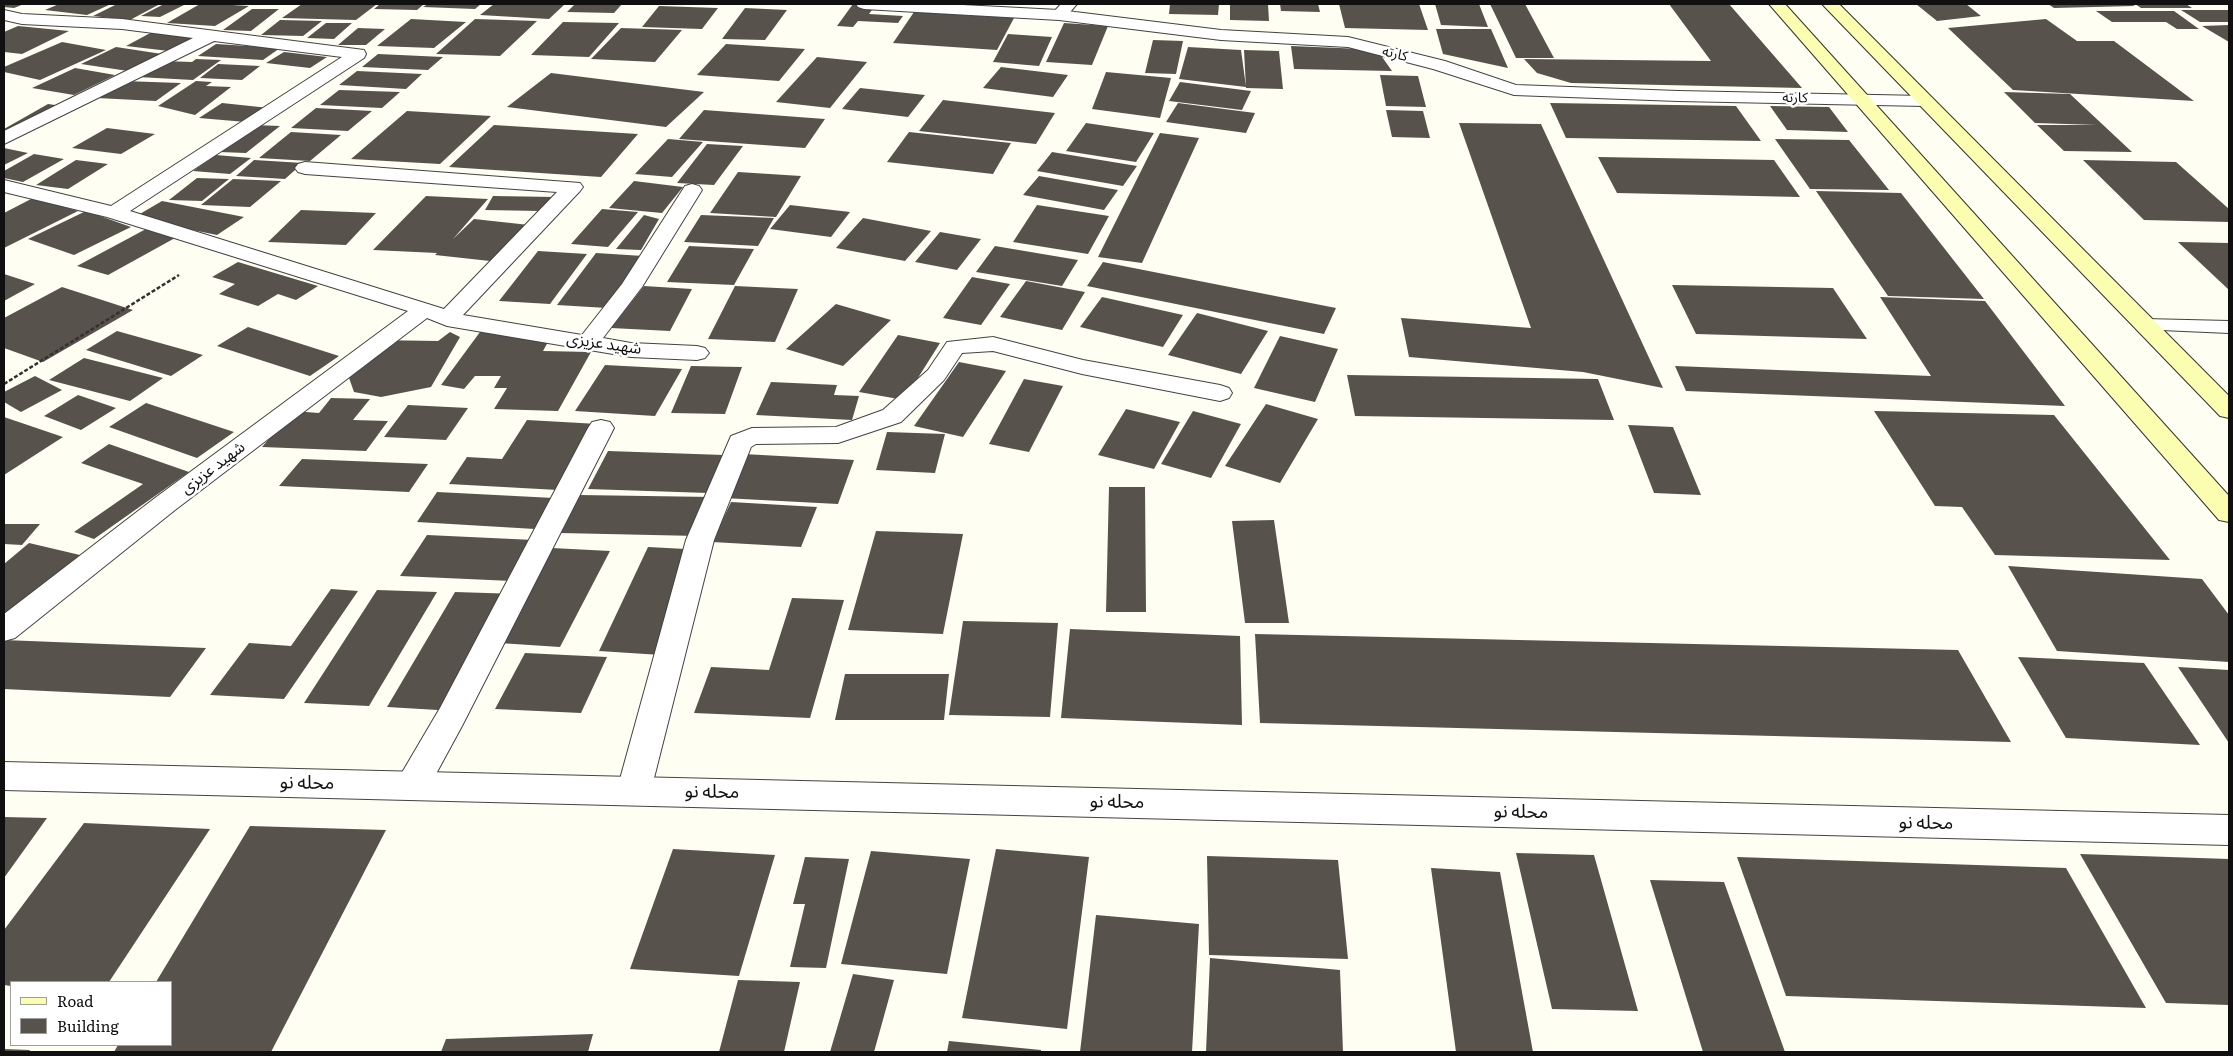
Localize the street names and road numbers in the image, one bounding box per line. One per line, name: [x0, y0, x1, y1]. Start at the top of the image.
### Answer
street label: کارته: [1381, 43, 1409, 65]
street label: کارته: [1782, 89, 1808, 107]
street label: شهید عزیزی: [565, 329, 643, 359]
street label: شهید عزیزی: [177, 438, 249, 498]
street label: محله نو: [279, 771, 335, 795]
street label: محله نو: [684, 780, 740, 804]
street label: محله نو: [1089, 790, 1145, 814]
street label: محله نو: [1493, 800, 1549, 824]
street label: محله نو: [1898, 811, 1954, 835]

